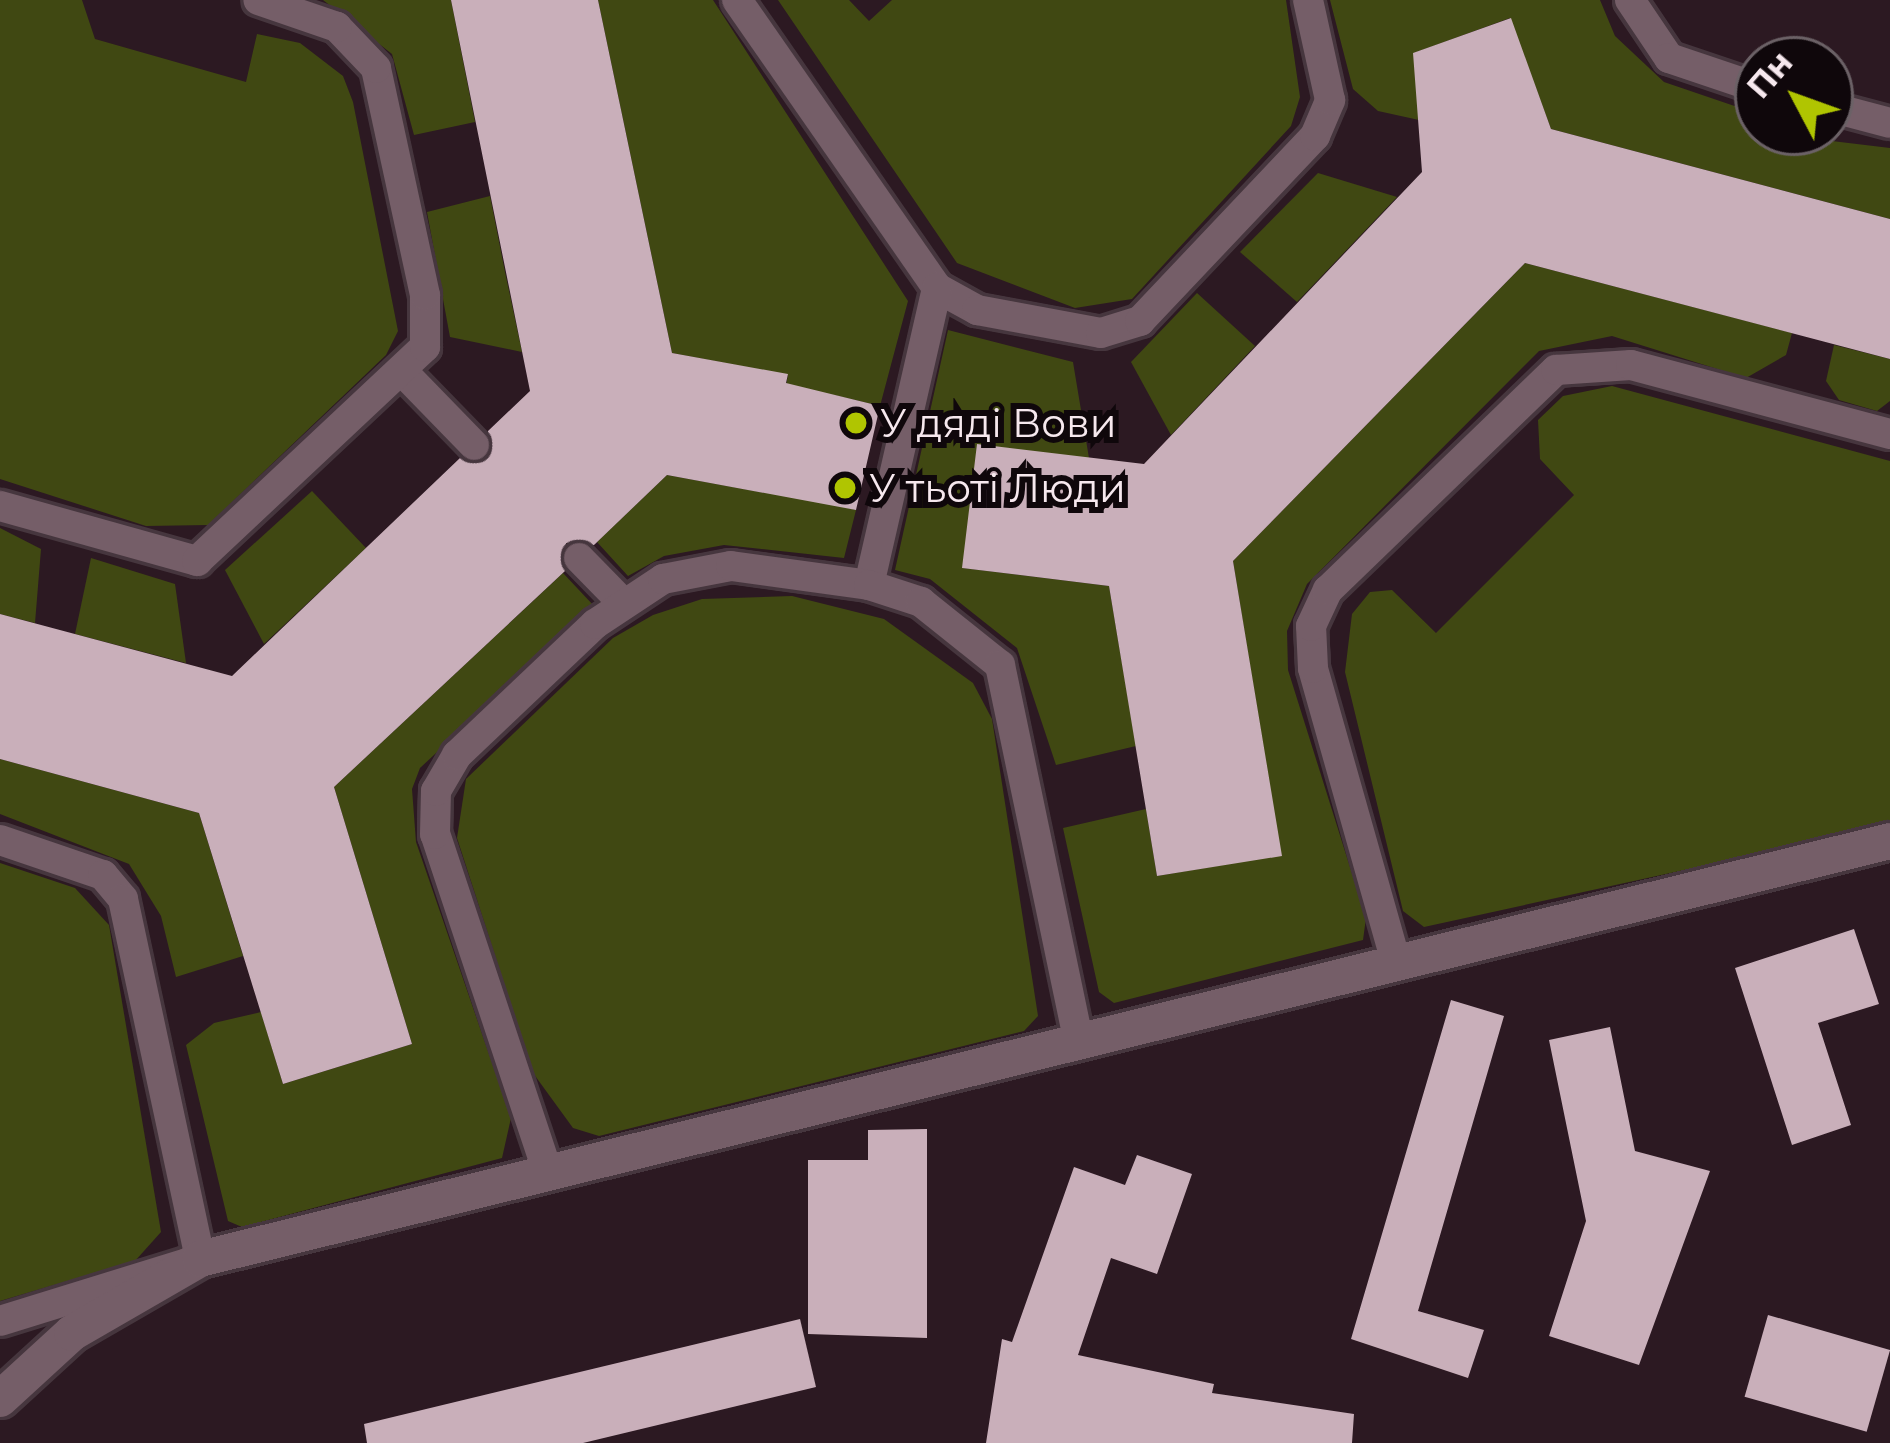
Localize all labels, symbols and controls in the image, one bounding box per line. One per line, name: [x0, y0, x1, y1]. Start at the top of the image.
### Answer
north arrow: [1734, 36, 1854, 156]
text: Пн: [1738, 42, 1800, 106]
place label: У дяді Вови: [880, 400, 1117, 446]
marker: У дяді Вови: [843, 410, 869, 436]
place label: У тьоті Люди: [869, 465, 1126, 511]
marker: У тьоті Люди: [832, 475, 858, 501]

